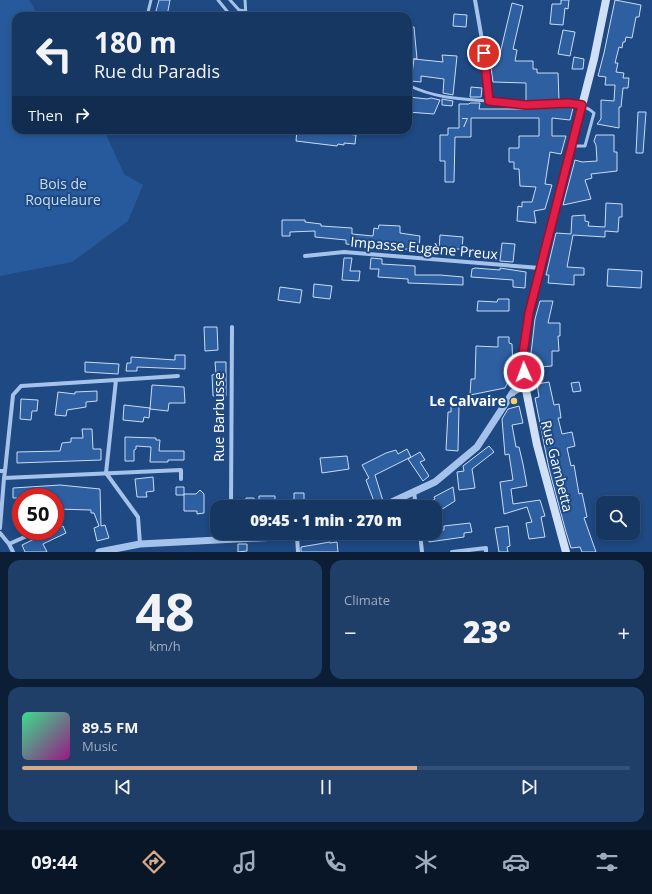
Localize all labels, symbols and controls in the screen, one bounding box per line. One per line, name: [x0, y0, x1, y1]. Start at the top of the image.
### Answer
text: 180 m: [94, 23, 177, 61]
icon: left: [28, 28, 80, 80]
pin: [467, 36, 501, 70]
icon: arrive: [473, 42, 495, 64]
text: Rue du Paradis: [94, 59, 220, 83]
icon: right: [71, 104, 93, 126]
text: Then: [28, 105, 63, 125]
house number: 7: [462, 114, 469, 131]
park label: Bois de Roquelaure: [25, 174, 101, 209]
street label: Impasse Eugène Preux: [350, 232, 499, 263]
position arrow: [503, 351, 545, 393]
street label: Rue Barbusse: [209, 372, 228, 462]
place label: Le Calvaire: [429, 391, 506, 410]
marker: Le Calvaire: [509, 396, 519, 406]
street label: Rue Gambetta: [537, 418, 578, 514]
speed limit sign: 50: [12, 488, 64, 540]
map controls: [596, 496, 640, 540]
button: search: [596, 496, 640, 540]
text: 09:45 · 1 min · 270 m: [250, 510, 402, 530]
text: 48: [135, 575, 195, 646]
text: Climate: [344, 591, 390, 609]
text: 23°: [463, 611, 511, 652]
text: −: [344, 617, 357, 647]
text: +: [617, 617, 630, 647]
text: km/h: [149, 637, 181, 655]
text: 89.5 FM: [82, 717, 138, 737]
text: Music: [82, 737, 117, 755]
icon: previous: [112, 776, 134, 798]
icon: pause: [315, 776, 337, 798]
icon: next: [518, 776, 540, 798]
icon: directions: [140, 848, 168, 876]
icon: music: [231, 848, 259, 876]
icon: phone: [321, 848, 349, 876]
icon: climate: [412, 848, 440, 876]
icon: car: [502, 848, 530, 876]
icon: filters: [593, 848, 621, 876]
text: 09:44: [31, 850, 78, 874]

